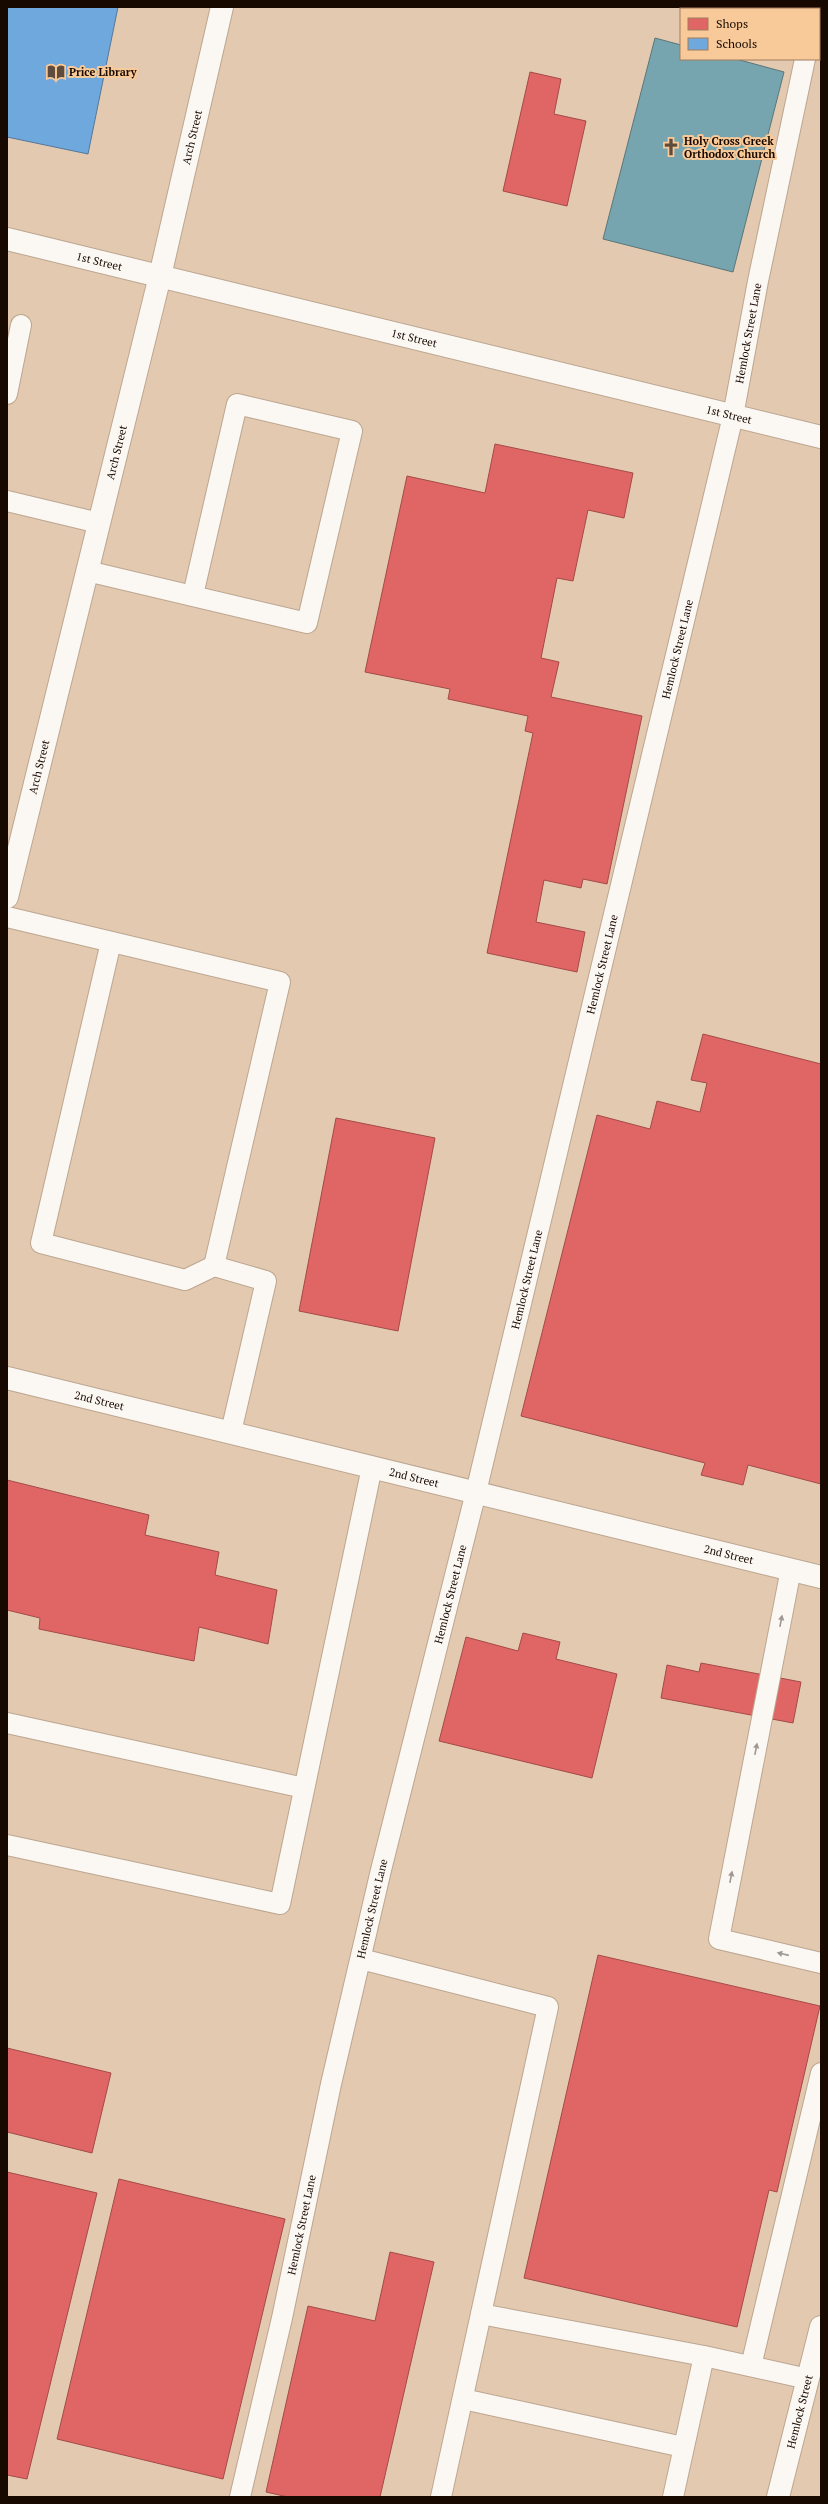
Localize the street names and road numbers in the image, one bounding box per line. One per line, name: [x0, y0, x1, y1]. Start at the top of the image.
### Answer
street label: Arch Street: [179, 109, 205, 166]
street label: 1st Street: [75, 249, 124, 274]
street label: Hemlock Street Lane: [732, 281, 765, 384]
street label: 1st Street: [390, 326, 439, 350]
street label: 1st Street: [705, 402, 753, 427]
street label: Arch Street: [103, 424, 130, 481]
street label: Hemlock Street Lane: [659, 598, 696, 700]
street label: Arch Street: [26, 738, 52, 795]
street label: Hemlock Street Lane: [583, 913, 621, 1015]
street label: Hemlock Street Lane: [508, 1228, 546, 1331]
street label: 2nd Street: [73, 1388, 126, 1413]
street label: 2nd Street: [388, 1465, 440, 1490]
street label: 2nd Street: [702, 1542, 755, 1567]
street label: Hemlock Street Lane: [431, 1543, 470, 1645]
street label: Hemlock Street Lane: [354, 1857, 391, 1960]
street label: Hemlock Street Lane: [284, 2173, 319, 2276]
street label: Hemlock Street: [784, 2373, 816, 2450]

